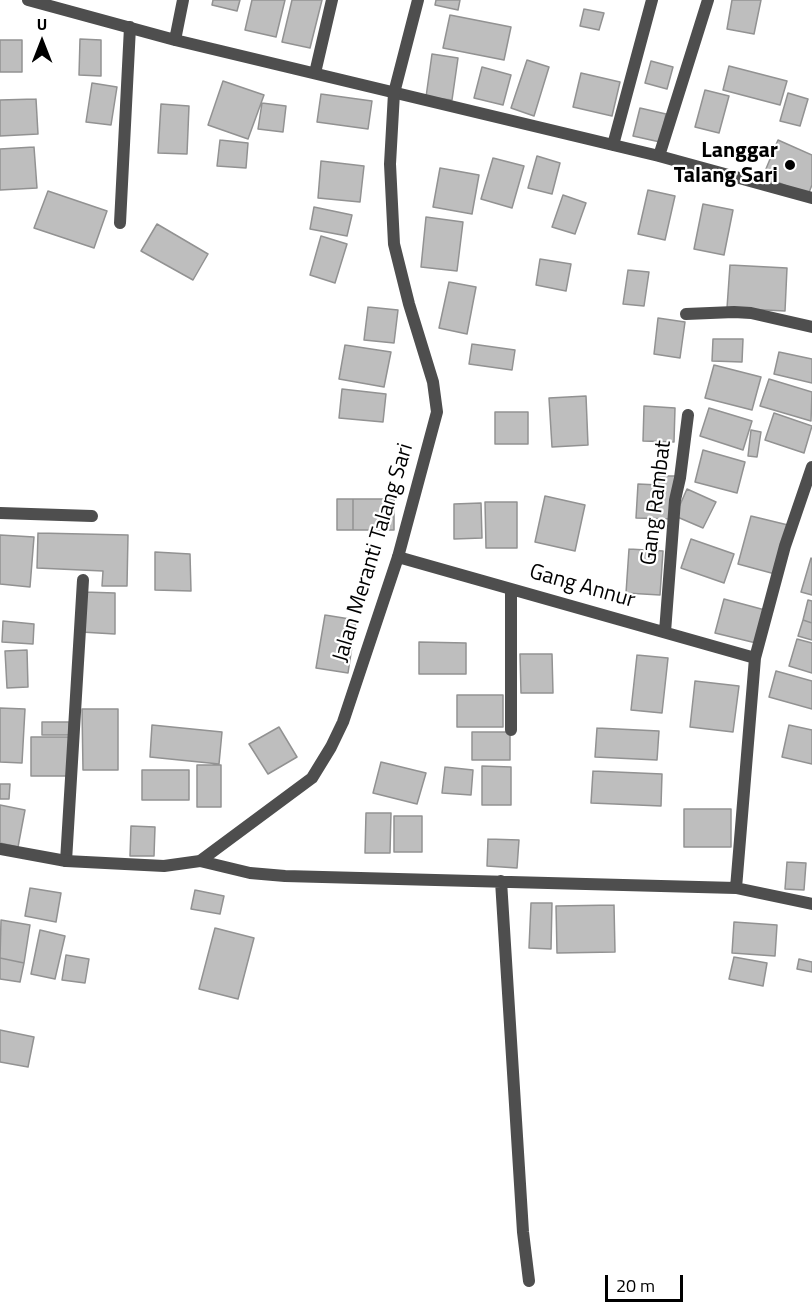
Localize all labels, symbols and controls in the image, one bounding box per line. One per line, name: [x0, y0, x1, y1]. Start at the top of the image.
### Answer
north arrow: [12, 12, 72, 72]
text: U: [37, 12, 47, 36]
place label: Langgar Talang Sari: [674, 139, 778, 190]
marker: Langgar Talang Sari: [783, 158, 797, 172]
street label: Gang Rambat: [636, 439, 678, 567]
street label: Jalan Meranti Talang Sari: [328, 440, 420, 666]
street label: Gang Annur: [526, 559, 638, 615]
scale bar: [608, 1263, 686, 1301]
text: 20 m: [616, 1272, 655, 1299]

